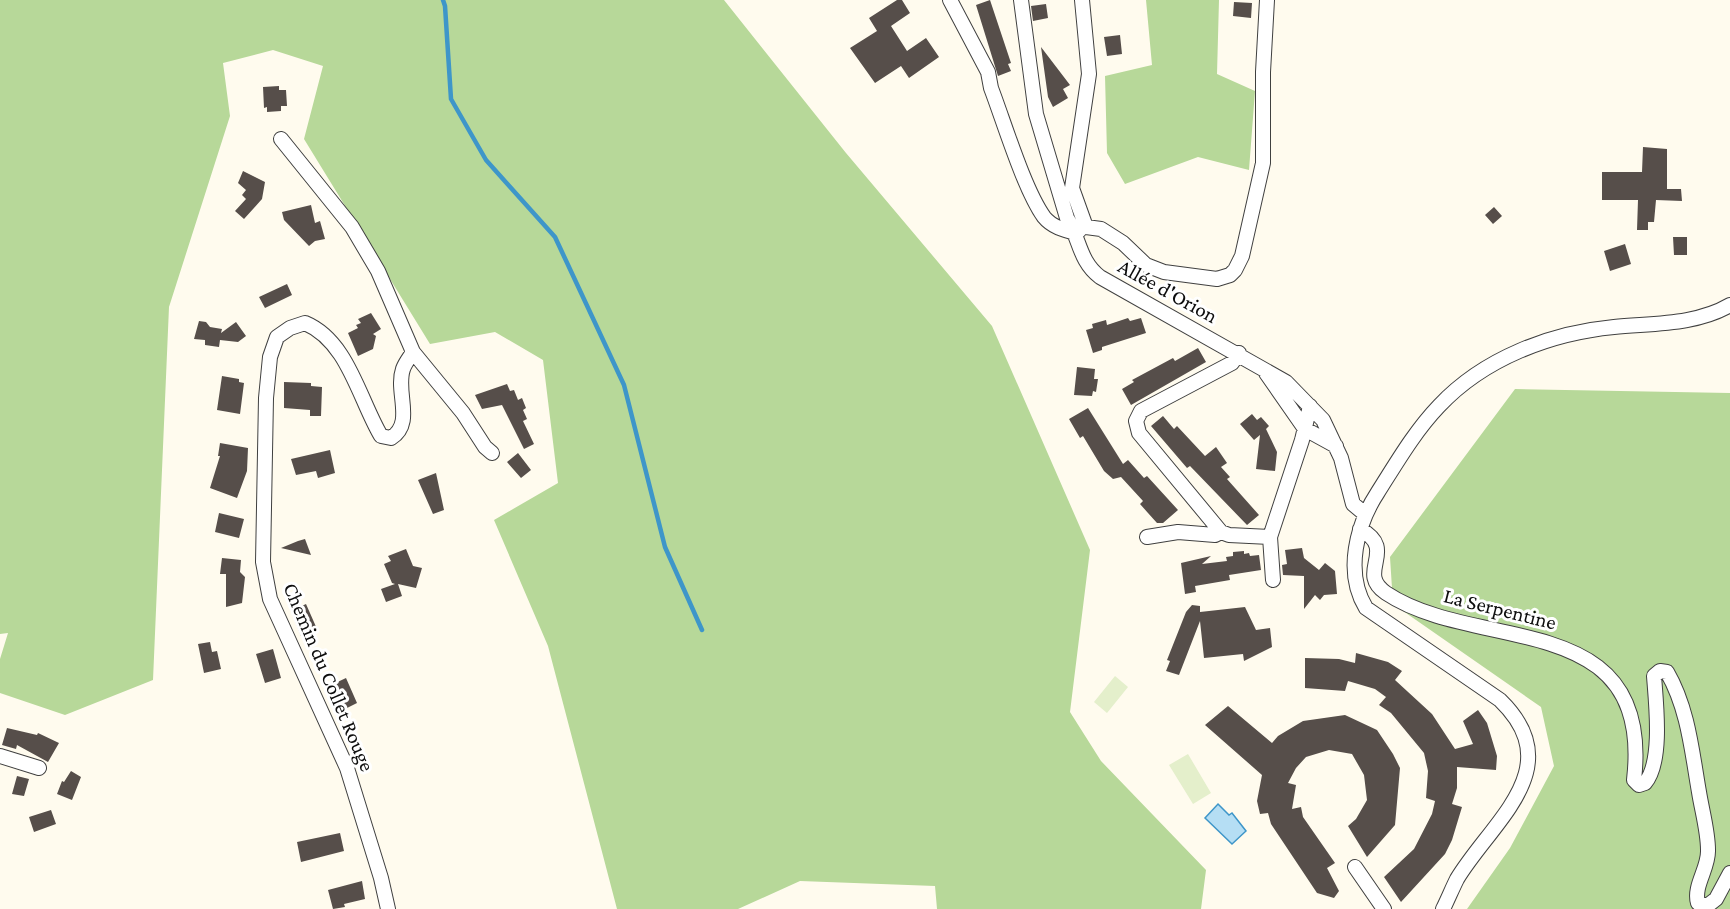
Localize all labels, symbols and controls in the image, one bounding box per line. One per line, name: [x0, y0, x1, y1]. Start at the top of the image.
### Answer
street label: Allée d'Orion: [1114, 254, 1222, 328]
street label: Chemin du Collet Rouge: [278, 579, 380, 775]
street label: La Serpentine: [1441, 583, 1559, 635]

